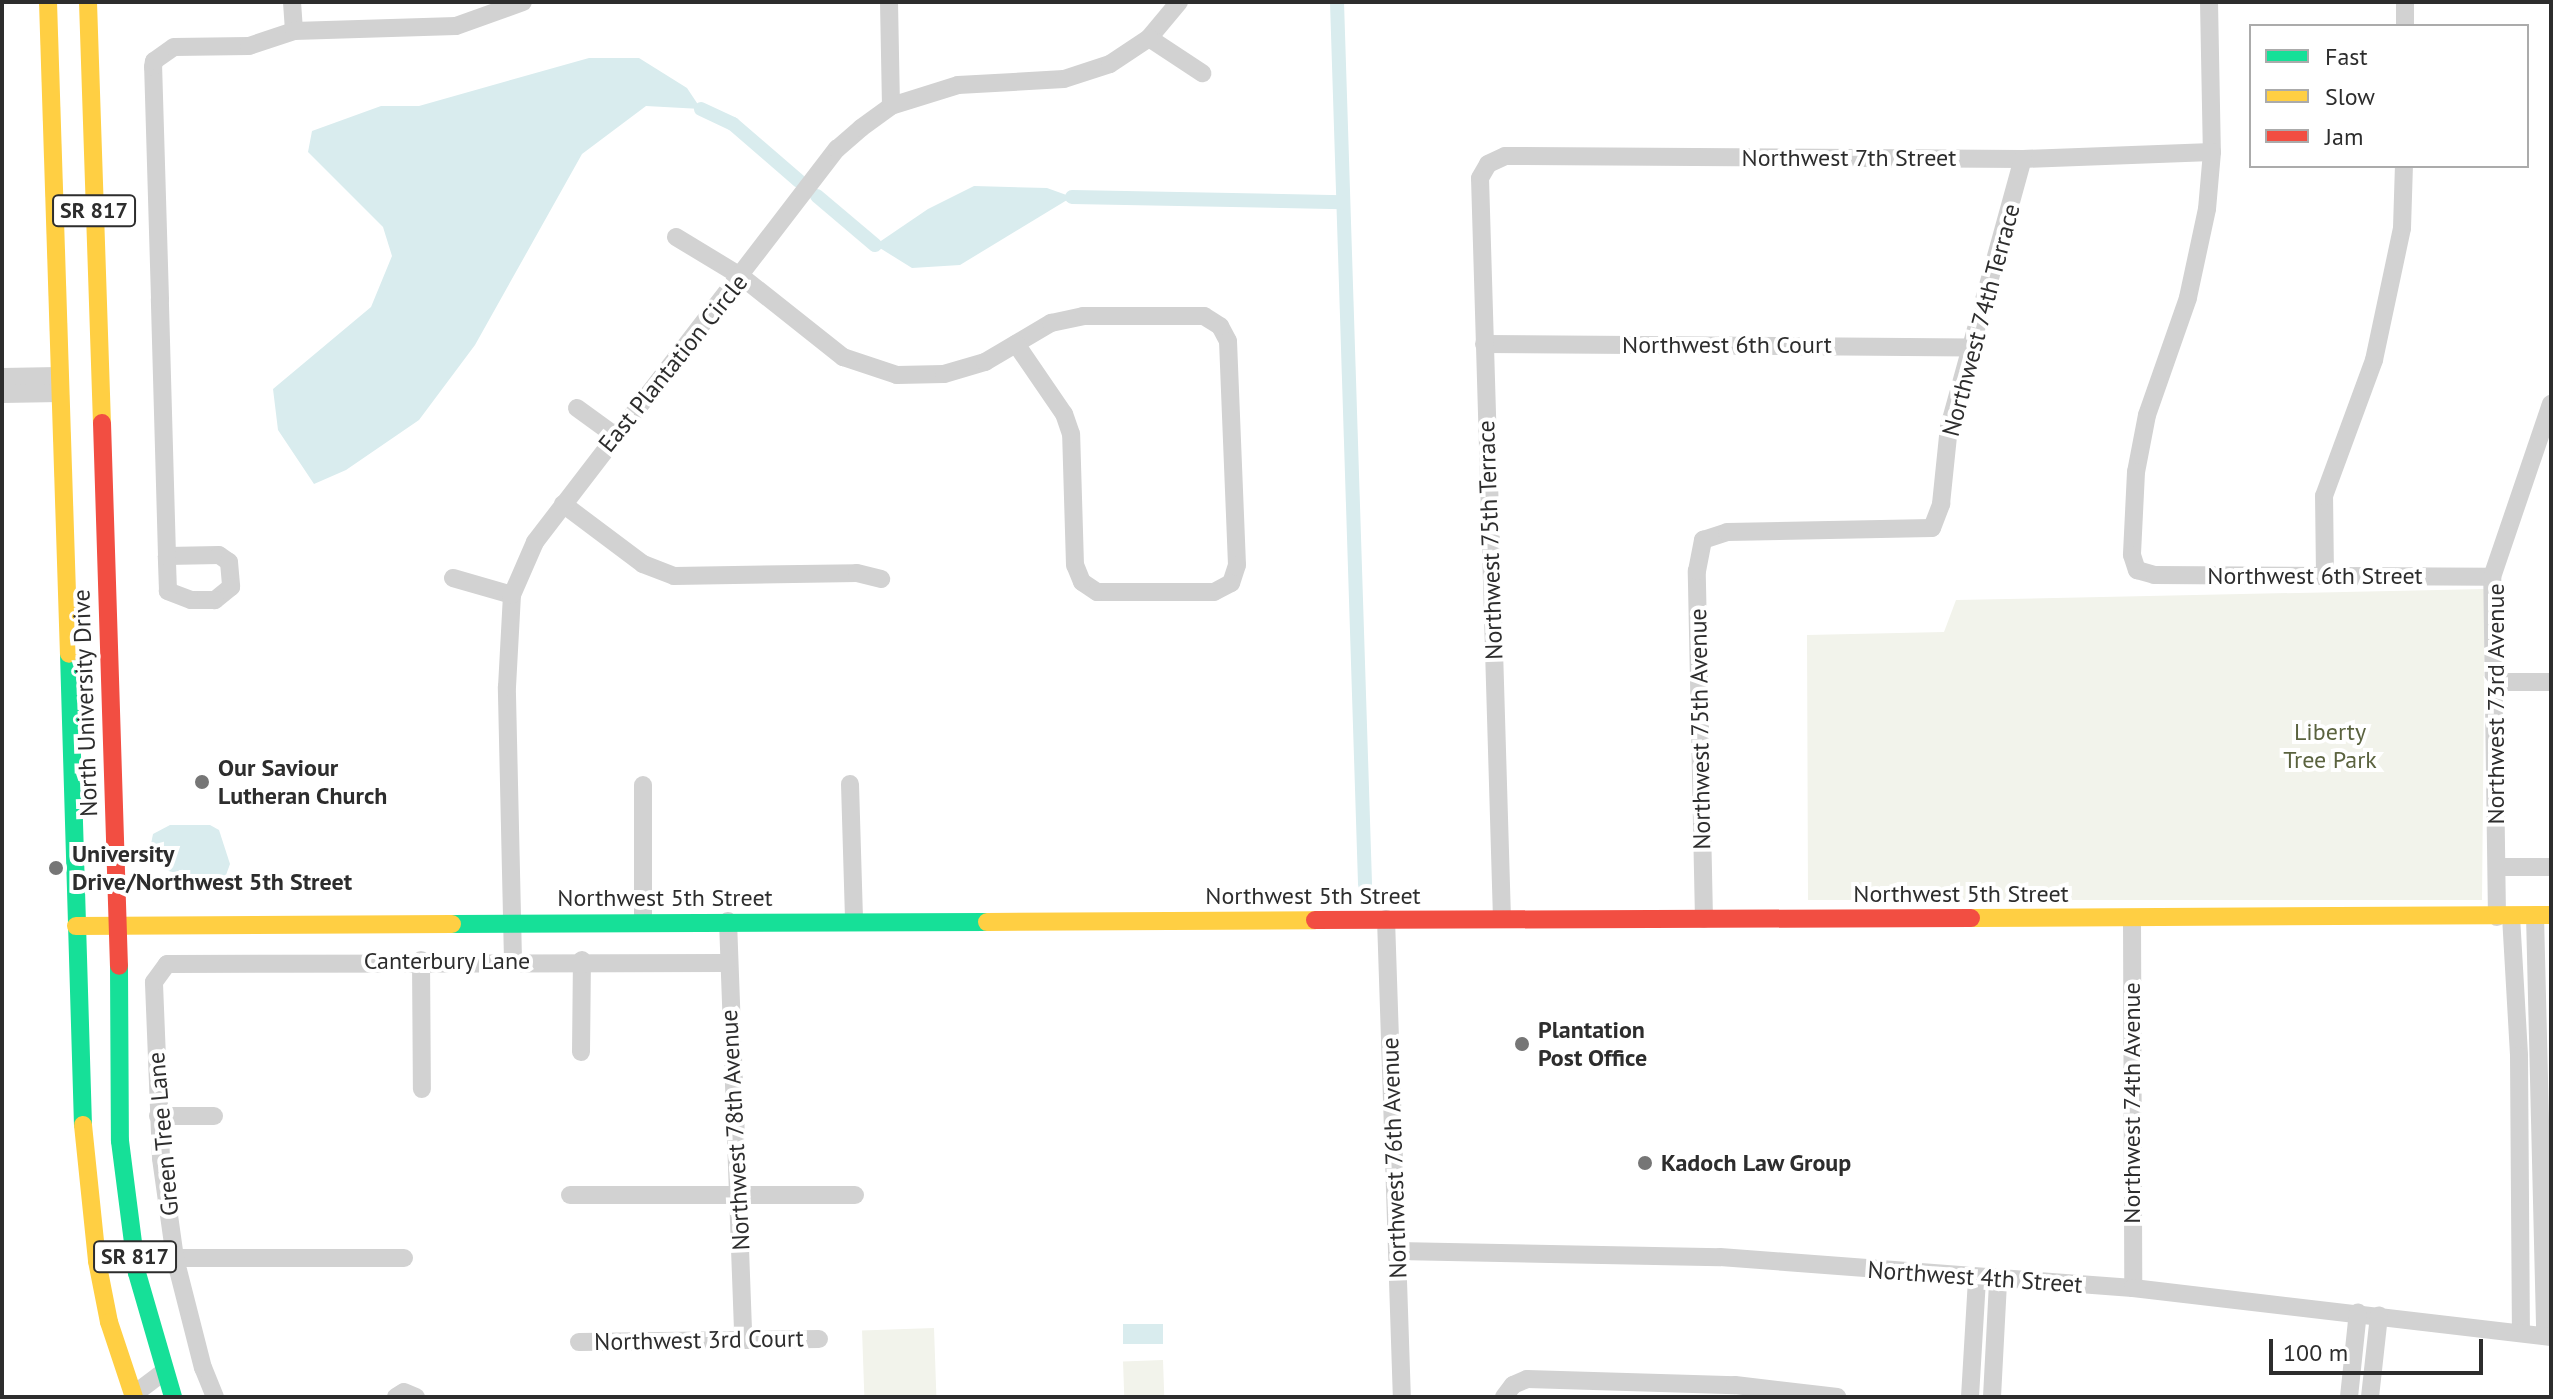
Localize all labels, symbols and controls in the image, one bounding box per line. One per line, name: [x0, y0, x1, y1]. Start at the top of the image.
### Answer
legend: [2249, 24, 2529, 168]
text: Fast: [2325, 41, 2368, 72]
text: Slow: [2325, 81, 2375, 112]
text: Jam: [2325, 121, 2363, 152]
street label: Northwest 7th Street: [1742, 144, 1956, 172]
road number: SR 817: [52, 193, 136, 229]
street label: Northwest 74th Terrace: [1936, 200, 2026, 440]
street label: East Plantation Circle: [593, 268, 753, 458]
street label: Northwest 6th Court: [1622, 331, 1832, 359]
street label: Northwest 75th Terrace: [1471, 419, 1509, 661]
street label: Northwest 6th Street: [2207, 562, 2423, 590]
street label: Northwest 73rd Avenue: [2482, 583, 2510, 825]
street label: North University Drive: [67, 588, 103, 818]
street label: Northwest 75th Avenue: [1683, 608, 1717, 850]
park label: Liberty Tree Park: [2283, 718, 2377, 774]
place label: Our Saviour Lutheran Church: [218, 754, 388, 810]
marker: Our Saviour Lutheran Church: [193, 773, 211, 791]
place label: University Drive/Northwest 5th Street: [72, 840, 352, 896]
marker: University Drive/Northwest 5th Street: [47, 859, 65, 877]
street label: Northwest 5th Street: [1853, 880, 2069, 908]
street label: Northwest 5th Street: [1205, 882, 1421, 910]
street label: Northwest 5th Street: [557, 884, 773, 912]
street label: Canterbury Lane: [363, 947, 531, 975]
street label: Northwest 74th Avenue: [2118, 982, 2146, 1224]
street label: Northwest 78th Avenue: [714, 1008, 756, 1252]
place label: Plantation Post Office: [1538, 1016, 1648, 1072]
marker: Plantation Post Office: [1513, 1035, 1531, 1053]
street label: Northwest 76th Avenue: [1375, 1036, 1413, 1280]
street label: Green Tree Lane: [141, 1050, 185, 1218]
place label: Kadoch Law Group: [1661, 1149, 1852, 1177]
marker: Kadoch Law Group: [1636, 1154, 1654, 1172]
road number: SR 817: [93, 1239, 177, 1275]
street label: Northwest 4th Street: [1867, 1255, 2083, 1299]
scale bar: [2273, 1323, 2487, 1373]
street label: Northwest 3rd Court: [594, 1324, 804, 1356]
text: 100 m: [2283, 1337, 2348, 1368]

